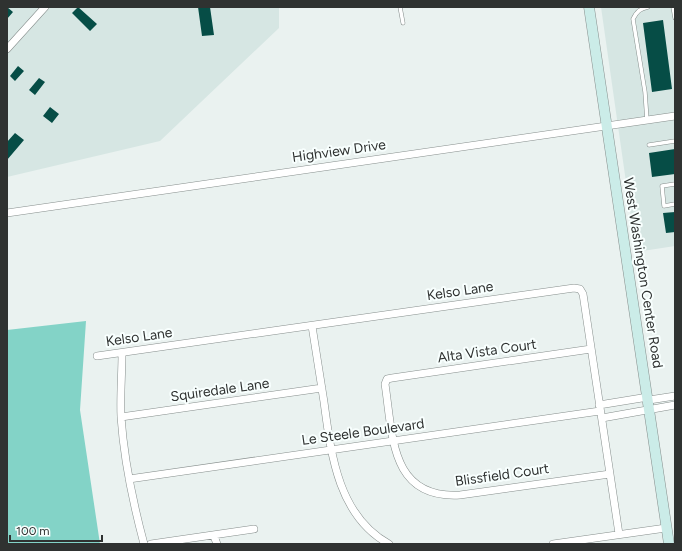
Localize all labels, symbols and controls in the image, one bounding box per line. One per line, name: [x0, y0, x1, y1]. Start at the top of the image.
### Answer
street label: Highview Drive: [291, 136, 387, 166]
street label: West Washington Center Road: [620, 176, 666, 370]
street label: Kelso Lane: [426, 278, 495, 304]
street label: Kelso Lane: [105, 324, 174, 350]
street label: Alta Vista Court: [436, 336, 538, 366]
street label: Squiredale Lane: [170, 375, 271, 405]
street label: Le Steele Boulevard: [300, 415, 426, 449]
street label: Blissfield Court: [454, 460, 550, 490]
scale bar: [10, 517, 102, 543]
text: 100 m: [16, 524, 50, 538]

